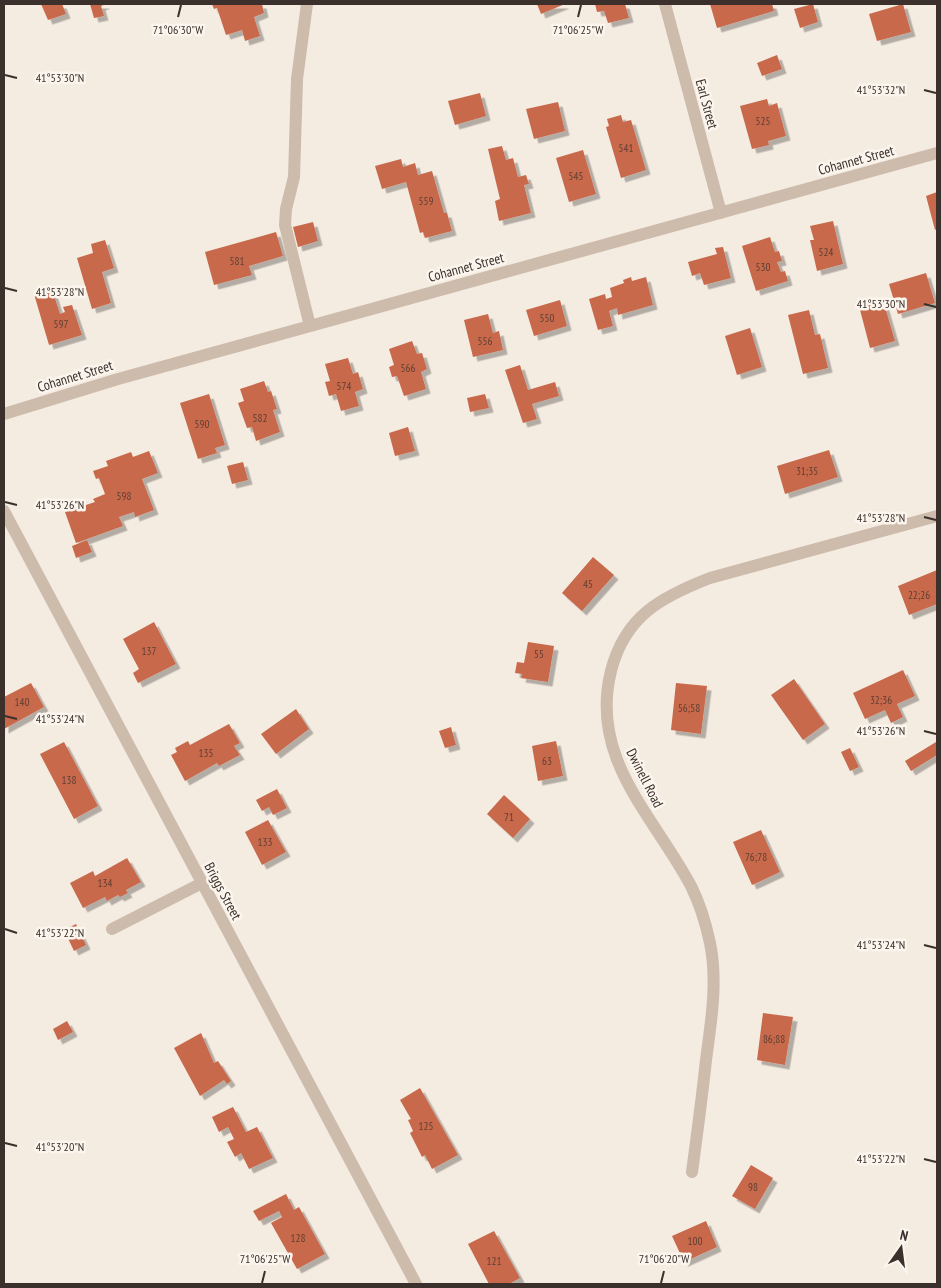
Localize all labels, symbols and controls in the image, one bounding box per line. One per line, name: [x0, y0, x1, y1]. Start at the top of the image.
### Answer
text: 71°06'30"W: [153, 22, 203, 37]
text: 71°06'25"W: [553, 22, 603, 37]
text: 41°53'30"N: [36, 70, 84, 85]
street label: Earl Street: [692, 77, 722, 131]
text: 41°53'32"N: [857, 82, 905, 97]
house number: 525: [756, 114, 770, 128]
house number: 541: [619, 141, 633, 155]
street label: Cohannet Street: [816, 141, 896, 179]
house number: 545: [569, 169, 583, 183]
house number: 559: [419, 194, 433, 208]
house number: 524: [819, 245, 833, 259]
street label: Cohannet Street: [426, 248, 506, 286]
house number: 581: [230, 254, 244, 268]
house number: 530: [756, 260, 770, 274]
text: 41°53'28"N: [36, 284, 84, 299]
text: 41°53'30"N: [857, 296, 905, 311]
house number: 550: [540, 311, 554, 325]
house number: 597: [54, 317, 68, 331]
house number: 556: [478, 334, 492, 348]
street label: Cohannet Street: [35, 356, 115, 396]
house number: 566: [401, 361, 415, 375]
house number: 574: [337, 379, 351, 393]
house number: 582: [253, 411, 267, 425]
house number: 590: [195, 417, 209, 431]
house number: 31;35: [796, 464, 818, 478]
house number: 598: [117, 489, 131, 503]
text: 41°53'26"N: [36, 497, 84, 512]
text: 41°53'28"N: [857, 510, 905, 525]
house number: 45: [583, 577, 593, 591]
house number: 22;26: [908, 588, 930, 602]
house number: 137: [142, 644, 156, 658]
house number: 55: [534, 647, 544, 661]
house number: 32;36: [870, 693, 892, 707]
house number: 140: [15, 695, 29, 709]
house number: 56;58: [678, 701, 700, 715]
text: 41°53'24"N: [36, 711, 84, 726]
text: 41°53'26"N: [857, 723, 905, 738]
street label: Dwinell Road: [622, 745, 668, 811]
house number: 135: [199, 746, 213, 760]
house number: 63: [542, 754, 552, 768]
house number: 138: [62, 773, 76, 787]
house number: 71: [504, 810, 514, 824]
house number: 133: [258, 835, 272, 849]
house number: 76;78: [745, 850, 767, 864]
street label: Briggs Street: [200, 859, 246, 923]
house number: 134: [98, 876, 112, 890]
text: 41°53'22"N: [36, 925, 84, 940]
text: 41°53'24"N: [857, 937, 905, 952]
house number: 86;88: [763, 1032, 785, 1046]
house number: 125: [419, 1119, 433, 1133]
text: 41°53'20"N: [36, 1139, 84, 1154]
text: 41°53'22"N: [857, 1151, 905, 1166]
house number: 98: [748, 1180, 758, 1194]
north arrow: [876, 1223, 926, 1273]
text: N: [898, 1226, 910, 1245]
house number: 128: [291, 1231, 305, 1245]
house number: 100: [688, 1234, 702, 1248]
text: 71°06'25"W: [240, 1251, 290, 1266]
text: 71°06'20"W: [639, 1251, 689, 1266]
house number: 121: [487, 1254, 501, 1268]

